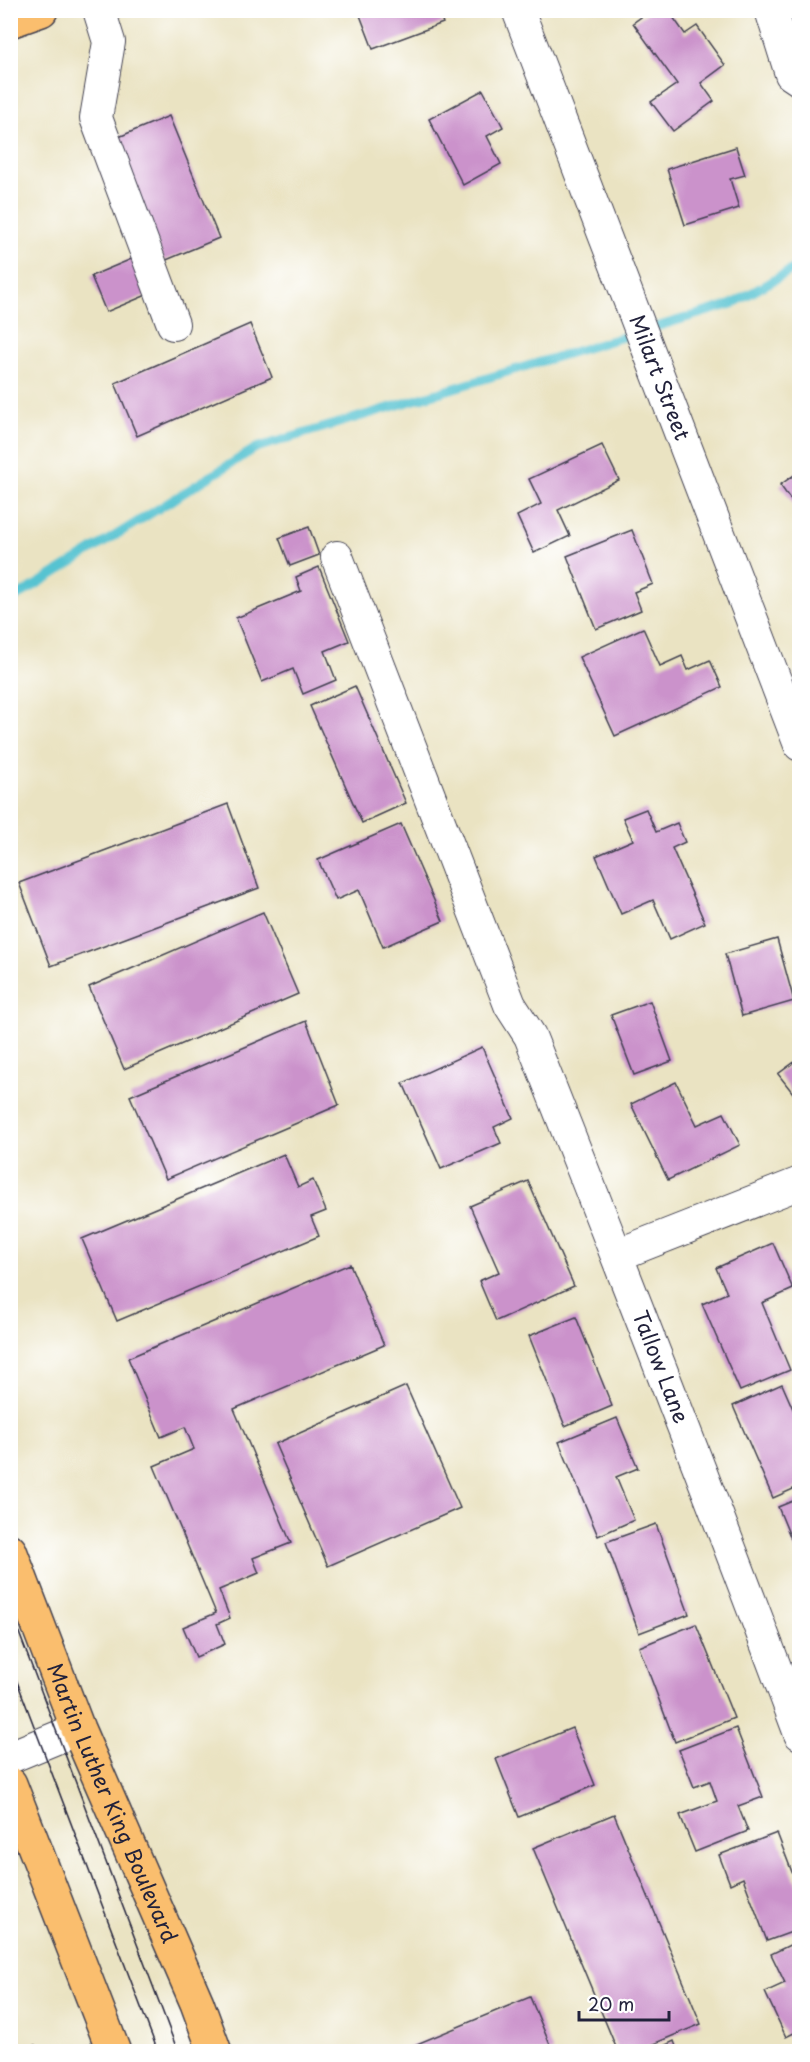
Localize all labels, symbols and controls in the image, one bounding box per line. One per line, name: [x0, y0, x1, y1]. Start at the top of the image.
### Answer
street label: Milart Street: [622, 310, 700, 445]
street label: Tallow Lane: [626, 1305, 699, 1428]
street label: Martin Luther King Boulevard: [40, 1658, 187, 1947]
scale bar: [579, 1984, 669, 2022]
text: 20 m: [588, 1990, 634, 2017]

